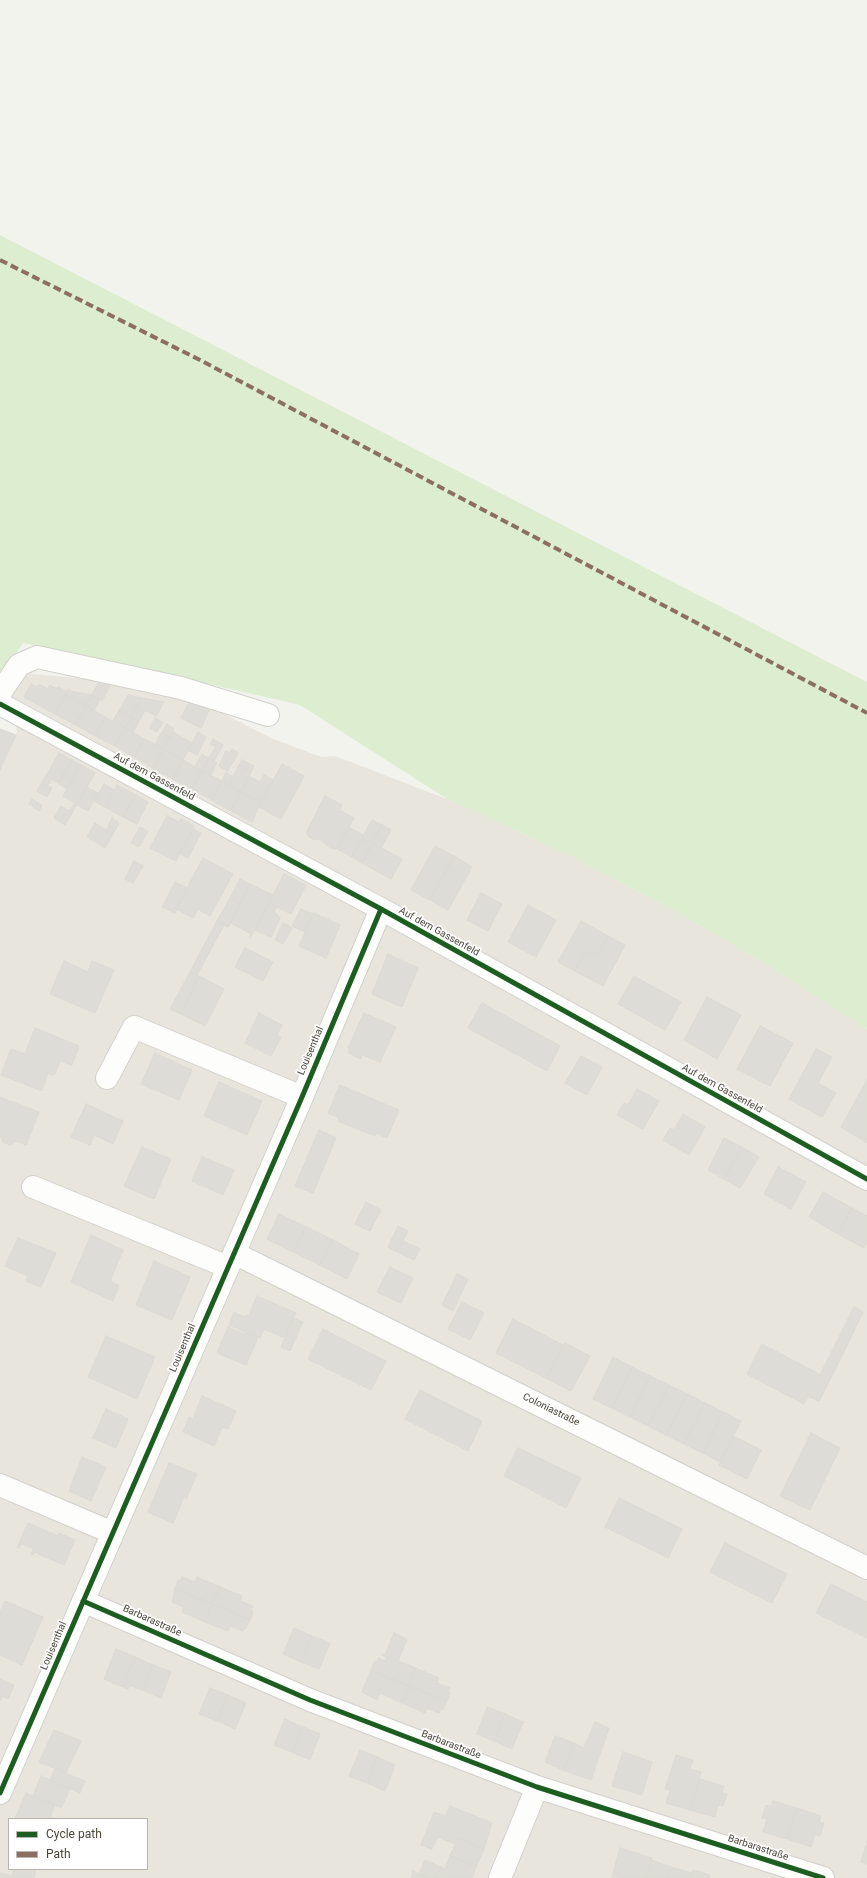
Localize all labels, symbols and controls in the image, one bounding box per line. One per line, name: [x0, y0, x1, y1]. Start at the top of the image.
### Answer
street label: Auf dem Gassenfeld: [111, 751, 197, 803]
street label: Auf dem Gassenfeld: [397, 905, 481, 959]
street label: Louisenthal: [295, 1025, 327, 1077]
street label: Auf dem Gassenfeld: [680, 1062, 764, 1116]
street label: Louisenthal: [167, 1322, 199, 1374]
street label: Coloniastraße: [520, 1391, 582, 1429]
street label: Barbarastraße: [121, 1603, 183, 1639]
street label: Louisenthal: [38, 1620, 70, 1672]
street label: Barbarastraße: [419, 1728, 483, 1762]
legend: [8, 1818, 148, 1870]
text: Cycle path: [46, 1827, 102, 1841]
street label: Barbarastraße: [726, 1833, 790, 1863]
text: Path: [46, 1847, 71, 1861]

